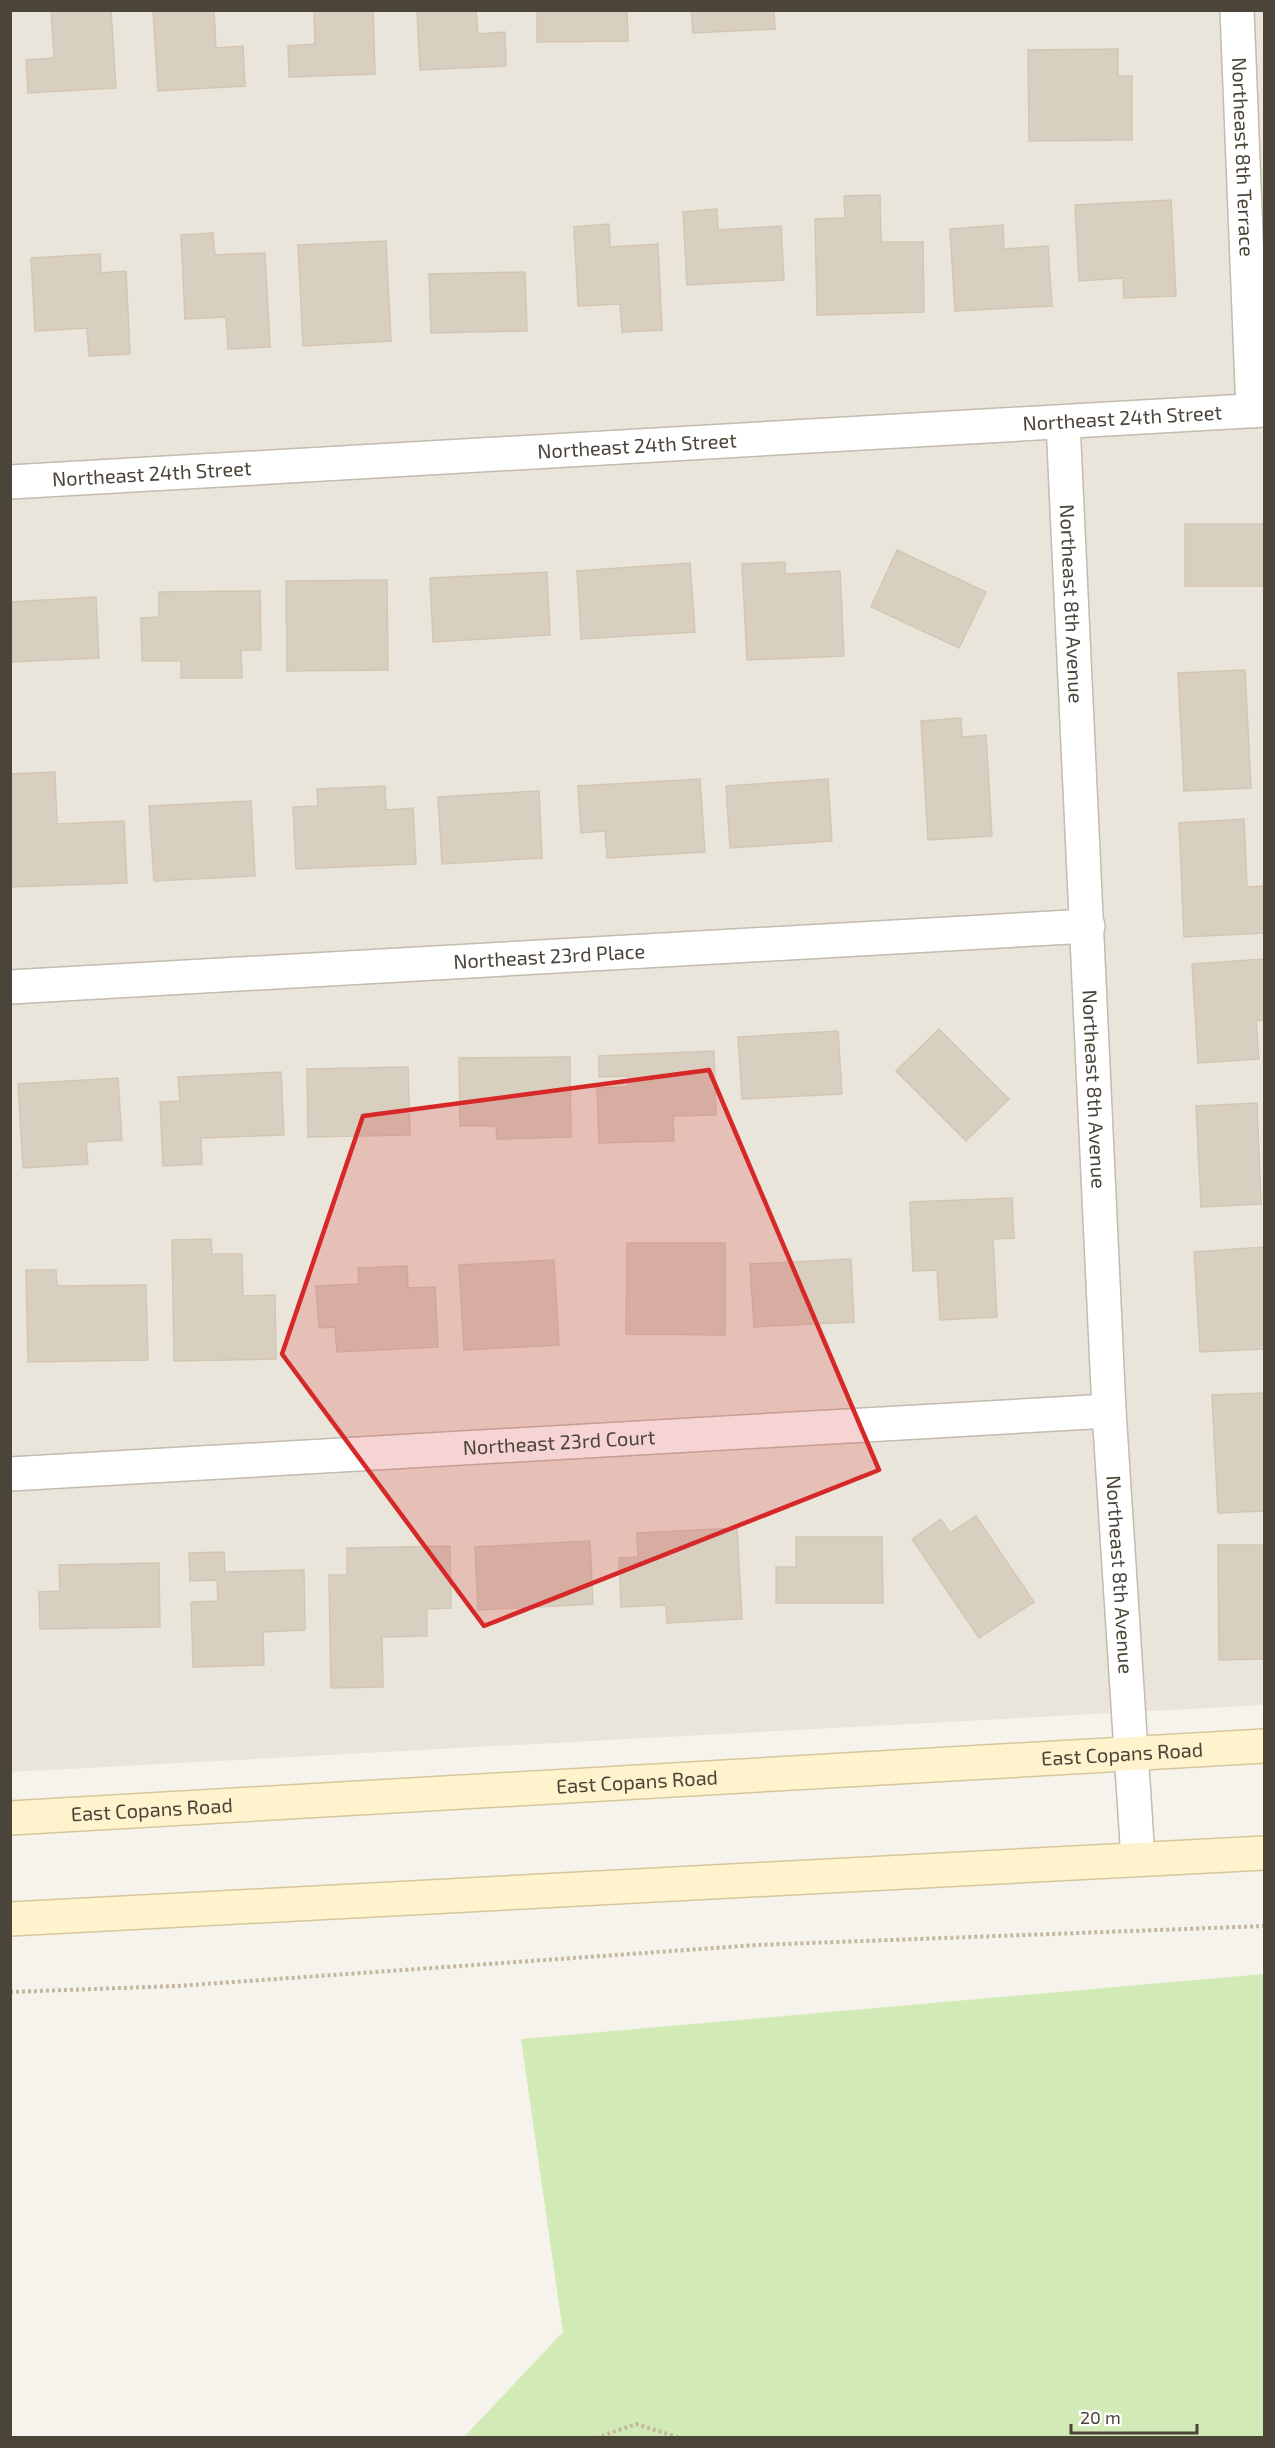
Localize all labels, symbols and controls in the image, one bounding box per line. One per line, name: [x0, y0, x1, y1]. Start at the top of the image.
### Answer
street label: Northeast 8th Terrace: [1228, 57, 1260, 257]
street label: Northeast 24th Street: [1022, 399, 1223, 435]
street label: Northeast 24th Street: [537, 427, 738, 463]
street label: Northeast 24th Street: [51, 455, 252, 491]
street label: Northeast 8th Avenue: [1056, 504, 1089, 704]
street label: Northeast 23rd Place: [453, 938, 646, 973]
street label: Northeast 8th Avenue: [1078, 989, 1112, 1189]
street label: Northeast 23rd Court: [462, 1424, 656, 1459]
street label: Northeast 8th Avenue: [1102, 1474, 1139, 1675]
street label: East Copans Road: [1040, 1737, 1204, 1770]
street label: East Copans Road: [555, 1764, 719, 1798]
street label: East Copans Road: [70, 1792, 233, 1825]
scale bar: [1071, 2397, 1197, 2435]
text: 20 m: [1080, 2406, 1121, 2428]

